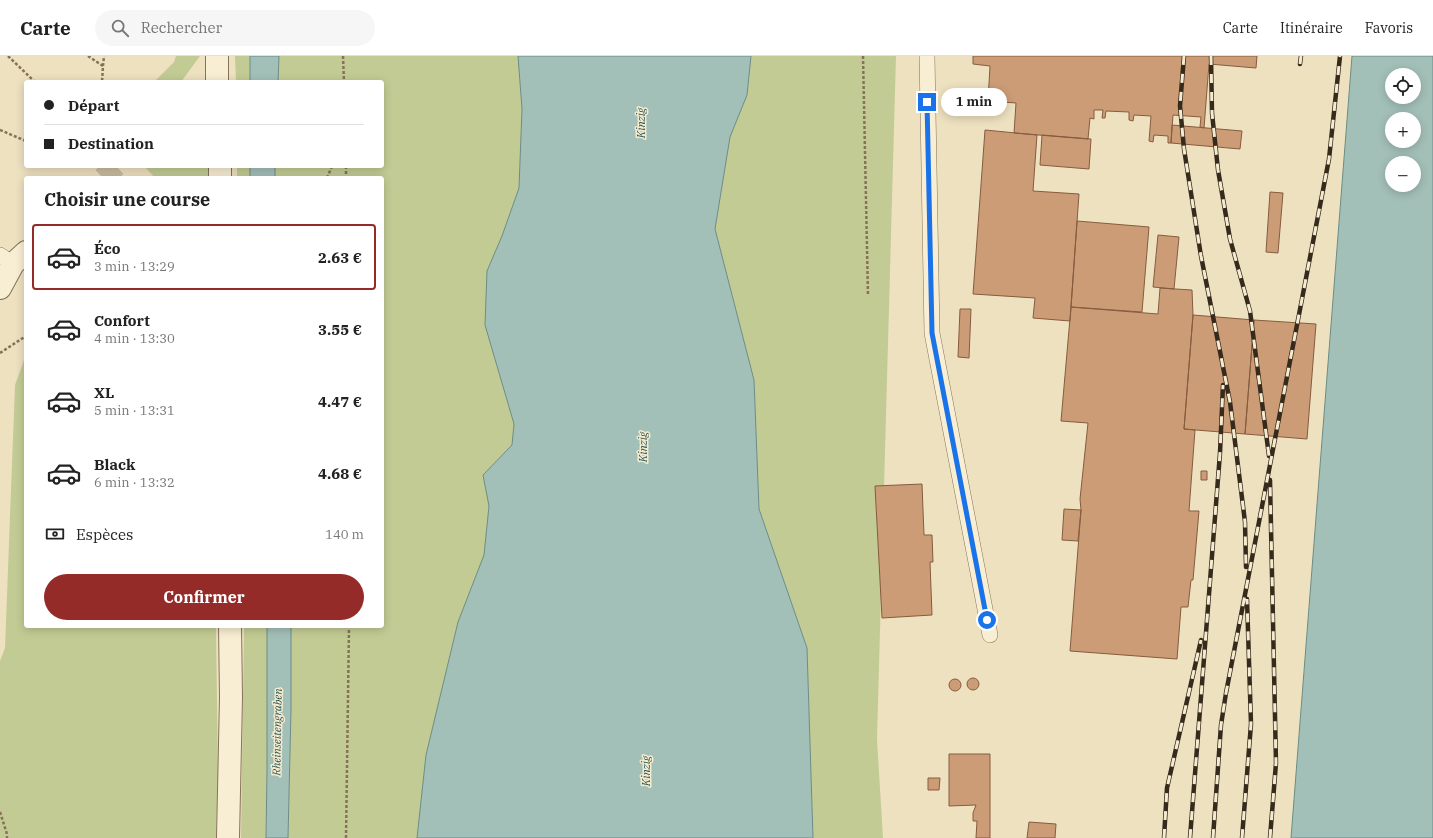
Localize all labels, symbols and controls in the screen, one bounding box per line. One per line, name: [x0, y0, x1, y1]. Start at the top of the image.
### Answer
search box: [95, 10, 375, 46]
text: Carte: [20, 16, 71, 40]
icon: search: [109, 17, 131, 39]
text: Rechercher: [141, 18, 222, 37]
text: Carte: [1223, 19, 1258, 37]
text: Itinéraire: [1280, 19, 1343, 37]
text: Favoris: [1365, 19, 1413, 37]
map controls: [1385, 68, 1421, 192]
button: locate: [1385, 68, 1421, 104]
callout: 1 min: [941, 88, 1007, 116]
route end: [918, 93, 936, 111]
text: 1 min: [956, 93, 992, 110]
text: Départ: [68, 96, 119, 115]
water label: Kinzig: [634, 107, 648, 139]
button: +: [1385, 112, 1421, 148]
text: Destination: [68, 134, 154, 153]
button: −: [1385, 156, 1421, 192]
text: Choisir une course: [44, 188, 210, 211]
icon: car: [46, 239, 82, 275]
text: Éco: [94, 239, 120, 258]
text: 2.63 €: [318, 248, 362, 267]
text: 3 min · 13:29: [94, 258, 175, 275]
icon: car: [46, 311, 82, 347]
text: Confort: [94, 311, 150, 330]
text: 3.55 €: [318, 320, 362, 339]
text: 4 min · 13:30: [94, 330, 175, 347]
icon: car: [46, 383, 82, 419]
text: XL: [94, 383, 114, 402]
text: 4.47 €: [318, 392, 362, 411]
text: 5 min · 13:31: [94, 402, 175, 419]
water label: Kinzig: [636, 431, 650, 463]
icon: car: [46, 455, 82, 491]
text: Black: [94, 455, 135, 474]
text: 4.68 €: [318, 464, 362, 483]
text: 6 min · 13:32: [94, 474, 175, 491]
icon: cash: [44, 523, 66, 545]
text: Espèces: [76, 525, 133, 544]
text: 140 m: [325, 526, 364, 543]
button: Confirmer: [44, 574, 364, 620]
route start: [978, 611, 996, 629]
water label: Rheinseitengraben: [269, 688, 285, 777]
water label: Kinzig: [639, 755, 653, 787]

